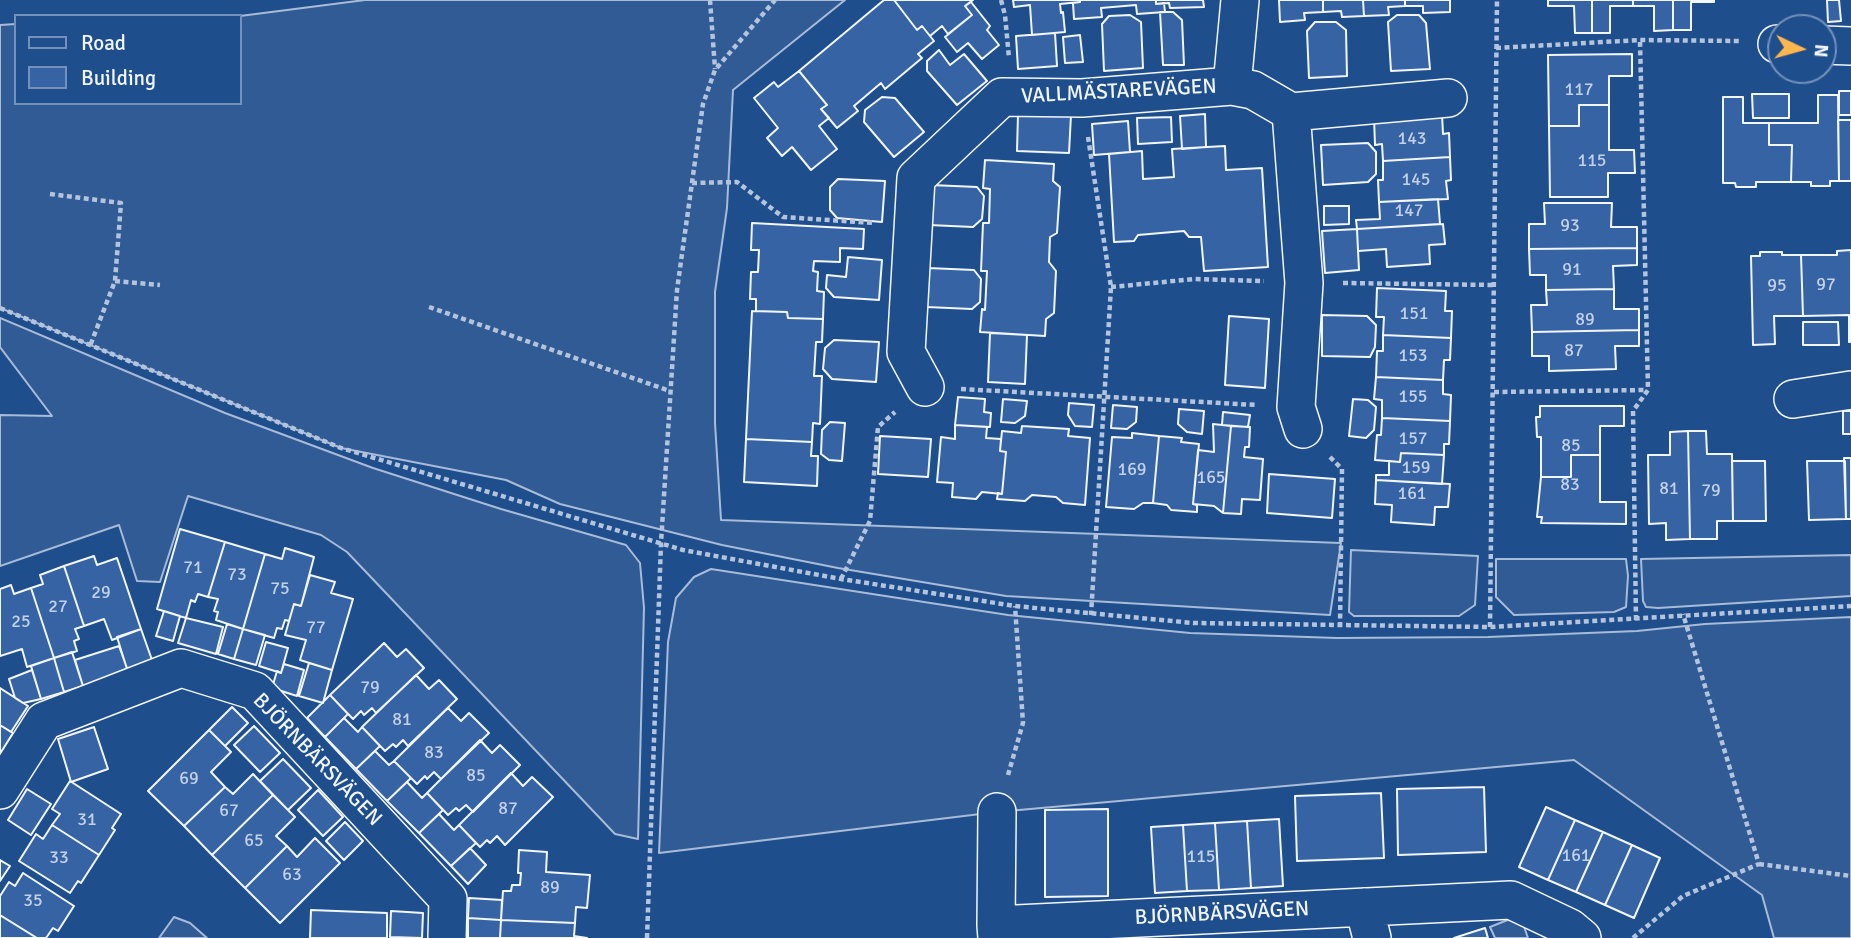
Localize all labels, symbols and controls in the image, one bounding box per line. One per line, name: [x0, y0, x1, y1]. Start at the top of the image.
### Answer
legend: [14, 14, 242, 105]
north arrow: [1767, 14, 1837, 84]
text: Road: [81, 30, 126, 56]
text: N: [1808, 43, 1833, 58]
text: Building: [81, 65, 156, 91]
street label: VALLMÄSTAREVÄGEN: [1021, 74, 1217, 110]
house number: 117: [1564, 79, 1594, 101]
house number: 143: [1397, 128, 1427, 150]
house number: 115: [1577, 150, 1607, 172]
house number: 145: [1401, 169, 1431, 191]
house number: 147: [1394, 200, 1424, 222]
house number: 93: [1560, 215, 1580, 237]
house number: 91: [1562, 259, 1582, 281]
house number: 97: [1816, 274, 1836, 296]
house number: 95: [1767, 275, 1787, 297]
house number: 151: [1399, 303, 1429, 325]
house number: 89: [1575, 309, 1595, 331]
house number: 87: [1564, 340, 1584, 362]
house number: 153: [1398, 345, 1428, 367]
house number: 155: [1398, 386, 1428, 408]
house number: 157: [1398, 428, 1428, 450]
house number: 85: [1561, 435, 1581, 457]
house number: 159: [1401, 457, 1431, 479]
house number: 169: [1117, 459, 1147, 481]
house number: 165: [1196, 467, 1226, 489]
house number: 83: [1560, 474, 1580, 496]
house number: 81: [1659, 478, 1679, 500]
house number: 79: [1701, 480, 1721, 502]
house number: 161: [1397, 483, 1427, 505]
house number: 71: [183, 557, 203, 579]
house number: 73: [227, 564, 247, 586]
house number: 75: [270, 578, 290, 600]
house number: 29: [91, 582, 111, 604]
house number: 27: [48, 596, 68, 618]
house number: 25: [11, 611, 31, 633]
house number: 77: [306, 617, 326, 639]
house number: 79: [360, 677, 380, 699]
street label: BJÖRNBÄRSVÄGEN: [247, 688, 387, 832]
house number: 81: [392, 709, 412, 731]
house number: 83: [424, 742, 444, 764]
house number: 85: [466, 765, 486, 787]
house number: 69: [179, 768, 199, 790]
house number: 87: [498, 798, 518, 820]
house number: 67: [219, 800, 239, 822]
house number: 31: [77, 809, 97, 831]
house number: 65: [244, 830, 264, 852]
house number: 161: [1561, 845, 1591, 867]
house number: 115: [1186, 846, 1216, 868]
house number: 33: [49, 847, 69, 869]
house number: 63: [282, 864, 302, 886]
house number: 89: [540, 877, 560, 899]
house number: 35: [23, 890, 43, 912]
street label: BJÖRNBÄRSVÄGEN: [1134, 897, 1310, 931]

